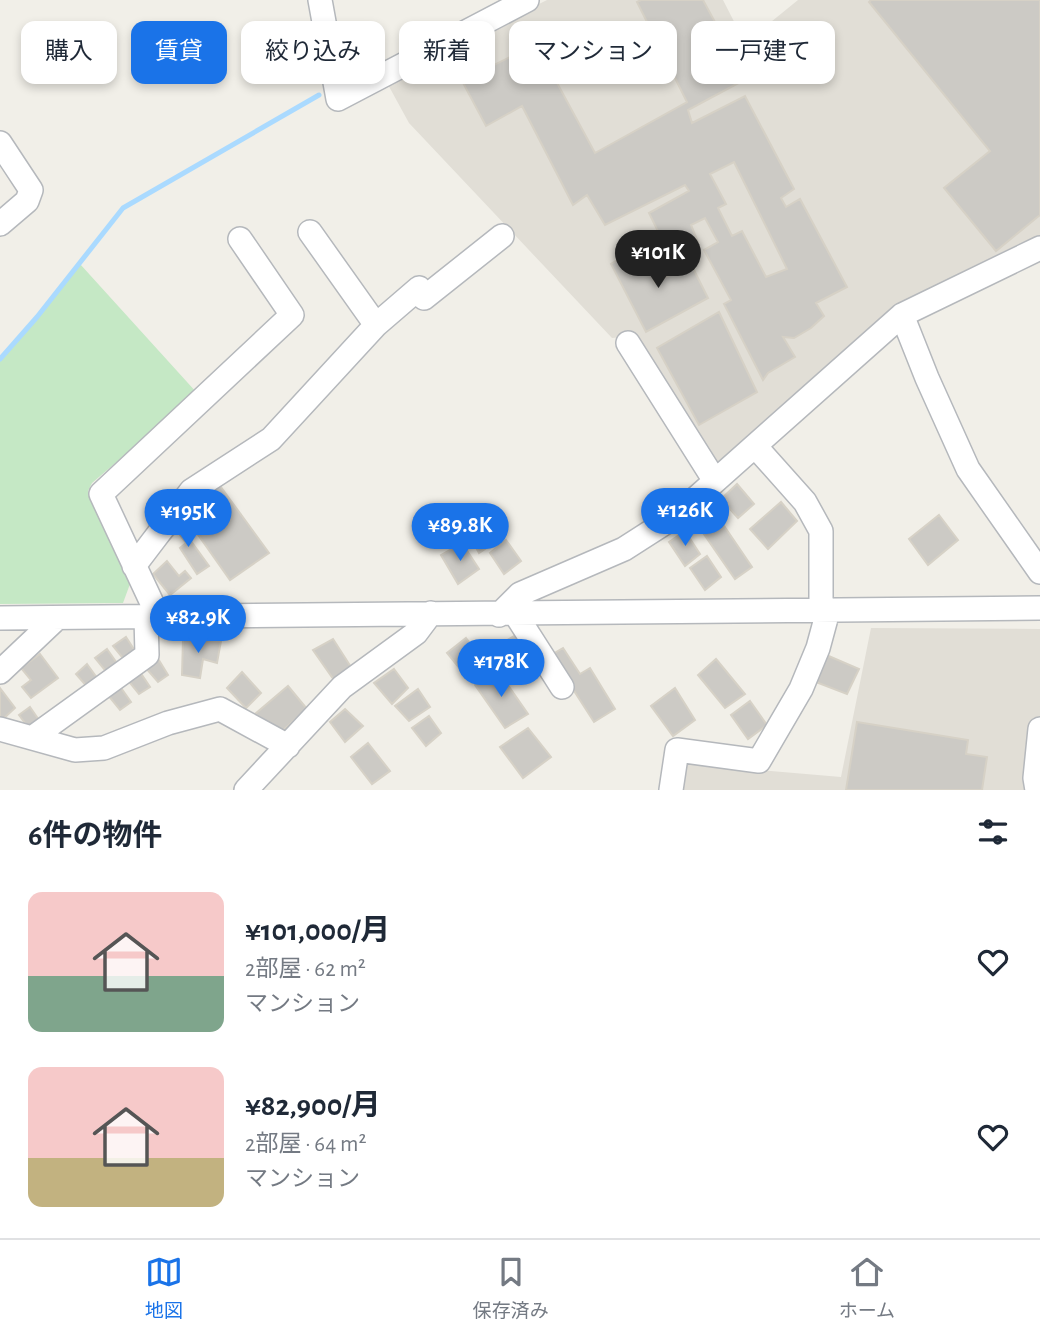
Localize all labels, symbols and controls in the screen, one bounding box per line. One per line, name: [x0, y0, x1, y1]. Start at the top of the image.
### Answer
chip: 購入: [21, 21, 117, 84]
chip: 賃貸: [131, 21, 227, 84]
chip: 絞り込み: [241, 21, 385, 84]
chip: 新着: [399, 21, 495, 84]
chip: マンション: [509, 21, 677, 84]
chip: 一戸建て: [691, 21, 835, 84]
pin: ¥101K: [609, 230, 707, 290]
text: ¥101K: [631, 241, 685, 264]
pin: ¥126K: [636, 489, 734, 548]
pin: ¥195K: [139, 490, 237, 549]
text: ¥126K: [657, 499, 713, 522]
text: ¥195K: [161, 500, 215, 523]
pin: ¥89.8K: [403, 504, 517, 563]
text: ¥89.8K: [428, 514, 492, 537]
pin: ¥82.9K: [141, 596, 255, 655]
text: ¥82.9K: [166, 606, 230, 629]
pin: ¥178K: [452, 640, 550, 699]
text: ¥178K: [473, 650, 529, 673]
icon: filters: [974, 813, 1012, 851]
text: 6件の物件: [28, 821, 163, 851]
text: ¥101,000/月: [245, 916, 390, 946]
icon: home: [84, 920, 168, 1004]
icon: heart: [974, 943, 1012, 981]
text: 2部屋 · 62 m²: [245, 958, 366, 981]
text: マンション: [245, 993, 360, 1016]
text: ¥82,900/月: [245, 1091, 381, 1121]
icon: home: [84, 1095, 168, 1179]
icon: heart: [974, 1118, 1012, 1156]
text: 2部屋 · 64 m²: [245, 1133, 366, 1156]
text: マンション: [245, 1168, 360, 1191]
tab: 地図: [145, 1253, 183, 1323]
tab: 保存済み: [473, 1253, 549, 1323]
tab: ホーム: [839, 1253, 895, 1323]

